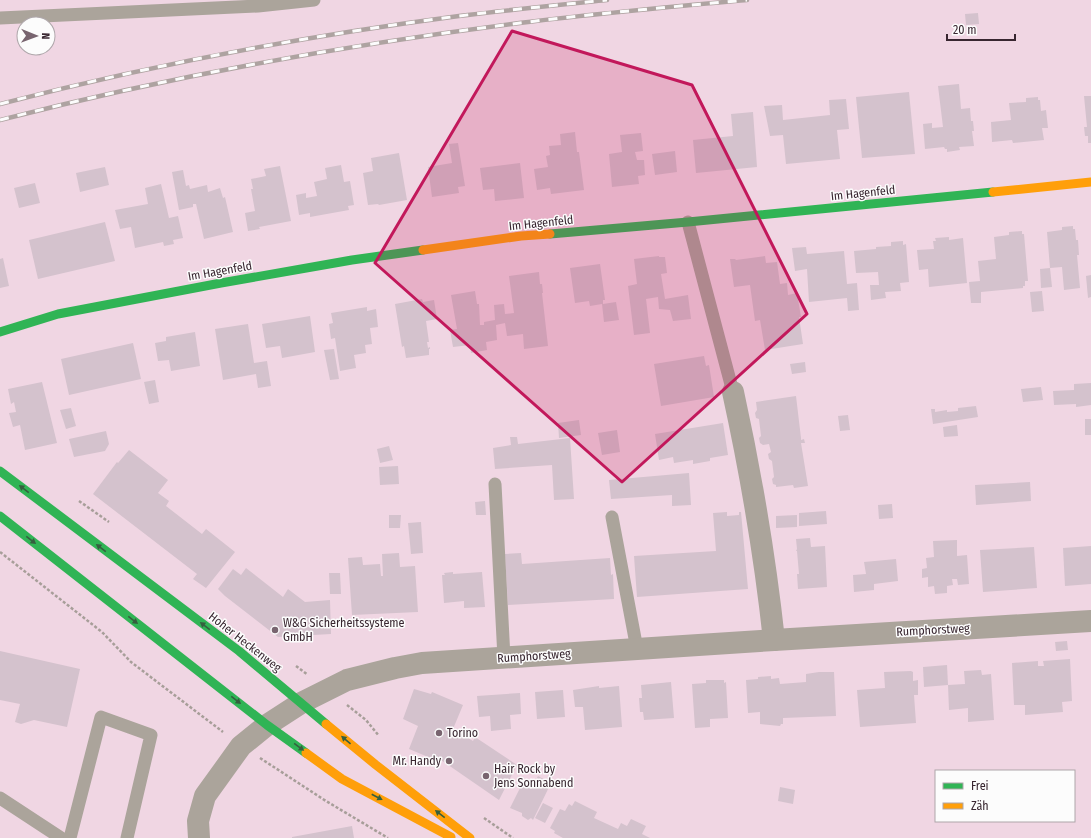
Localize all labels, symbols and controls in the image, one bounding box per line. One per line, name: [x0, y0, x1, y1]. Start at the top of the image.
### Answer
north arrow: [16, 16, 56, 56]
scale bar: [947, 16, 1015, 42]
text: 20 m: [953, 23, 977, 37]
text: N: [39, 33, 52, 40]
street label: Im Hagenfeld: [830, 183, 896, 203]
street label: Im Hagenfeld: [508, 213, 574, 233]
street label: Im Hagenfeld: [187, 258, 253, 284]
one-way arrow: [18, 484, 29, 493]
one-way arrow: [25, 536, 36, 545]
one-way arrow: [96, 543, 107, 552]
street label: Hoher Heckenweg: [206, 609, 284, 675]
one-way arrow: [128, 616, 139, 624]
place label: W&G Sicherheitssysteme GmbH: [283, 616, 405, 644]
street label: Rumphorstweg: [896, 621, 970, 639]
one-way arrow: [200, 622, 210, 630]
marker: W&G Sicherheitssysteme GmbH: [270, 625, 280, 635]
street label: Rumphorstweg: [497, 646, 572, 666]
one-way arrow: [230, 696, 241, 705]
place label: Torino: [447, 726, 478, 740]
marker: Torino: [434, 728, 444, 738]
one-way arrow: [340, 735, 351, 744]
one-way arrow: [293, 743, 304, 752]
place label: Mr. Handy: [393, 754, 442, 768]
marker: Mr. Handy: [444, 756, 454, 766]
place label: Hair Rock by Jens Sonnabend: [494, 762, 573, 790]
legend: [935, 770, 1075, 822]
marker: Hair Rock by Jens Sonnabend: [481, 771, 491, 781]
text: Frei: [971, 779, 989, 793]
one-way arrow: [371, 794, 383, 800]
text: Zäh: [971, 799, 989, 813]
one-way arrow: [434, 810, 445, 818]

